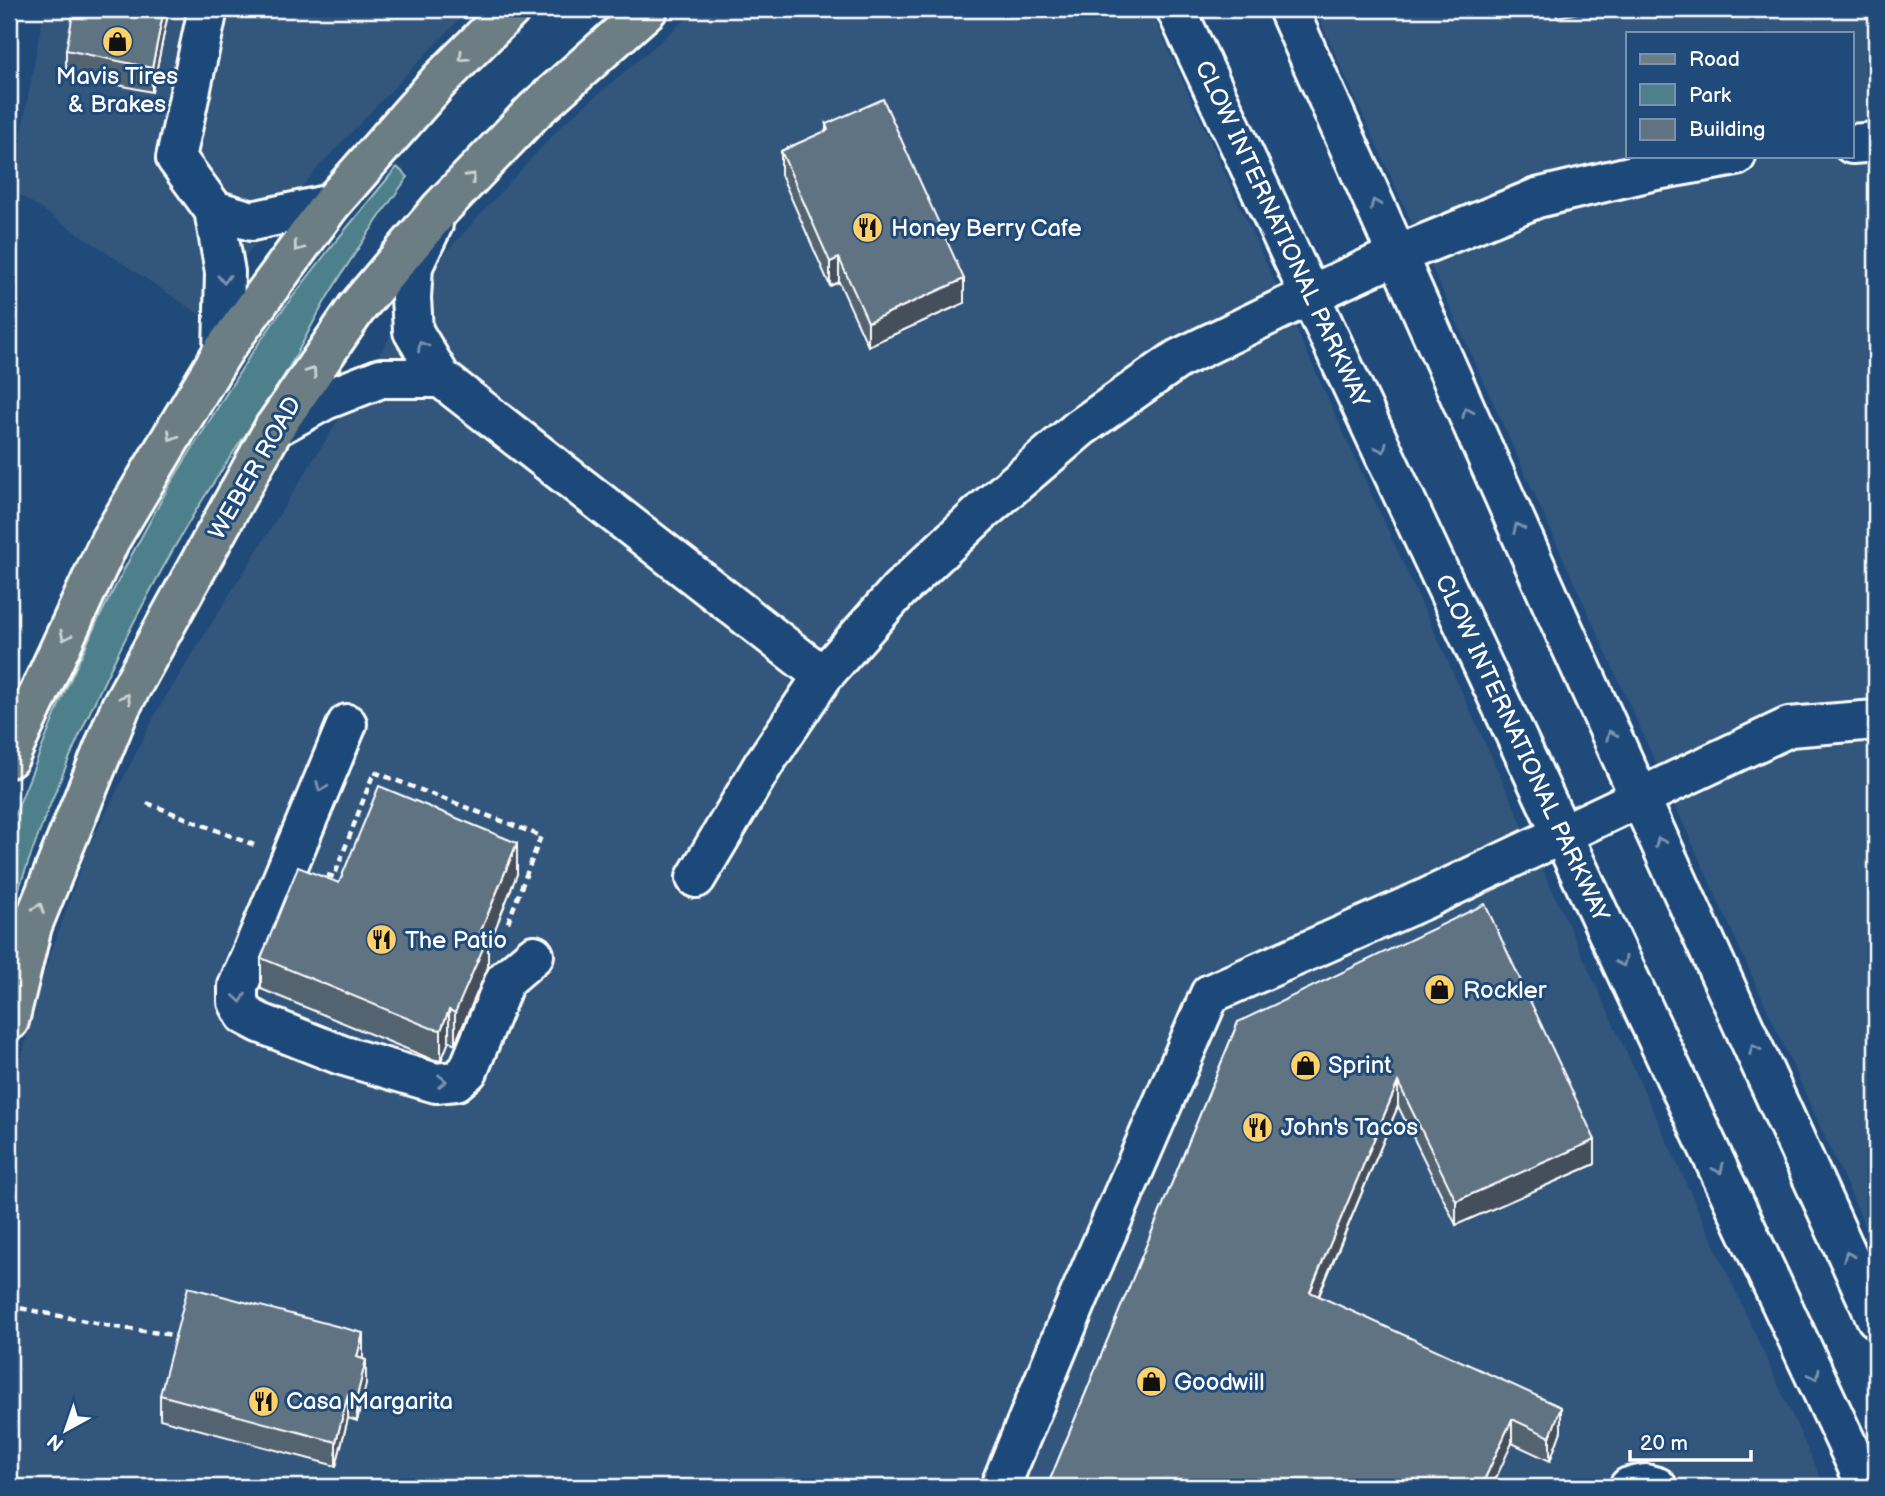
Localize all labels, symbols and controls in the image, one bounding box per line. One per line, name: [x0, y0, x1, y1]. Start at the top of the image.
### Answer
shop icon: Mavis Tires & Brakes: [100, 25, 134, 59]
legend: [1626, 32, 1854, 158]
text: Road: [1689, 47, 1740, 72]
one-way arrow: [459, 49, 472, 62]
street label: CLOW INTERNATIONAL PARKWAY: [1189, 56, 1376, 413]
place label: Mavis Tires & Brakes: [56, 62, 178, 119]
text: Park: [1689, 83, 1732, 108]
text: Building: [1689, 117, 1765, 142]
one-way arrow: [462, 172, 475, 185]
one-way arrow: [1369, 199, 1383, 211]
restaurant icon: Honey Berry Cafe: [851, 211, 885, 245]
place label: Honey Berry Cafe: [891, 214, 1082, 243]
one-way arrow: [294, 239, 307, 252]
one-way arrow: [216, 275, 232, 285]
one-way arrow: [418, 341, 431, 354]
one-way arrow: [304, 367, 316, 380]
street label: WEBER ROAD: [202, 391, 308, 545]
one-way arrow: [1461, 407, 1475, 419]
one-way arrow: [167, 429, 180, 442]
one-way arrow: [1373, 441, 1387, 453]
one-way arrow: [1512, 523, 1526, 535]
street label: CLOW INTERNATIONAL PARKWAY: [1429, 570, 1616, 927]
one-way arrow: [59, 629, 73, 642]
one-way arrow: [117, 693, 131, 705]
one-way arrow: [1605, 730, 1619, 743]
one-way arrow: [315, 780, 329, 792]
one-way arrow: [1654, 837, 1668, 849]
one-way arrow: [31, 903, 45, 915]
restaurant icon: The Patio: [365, 923, 399, 957]
place label: The Patio: [405, 926, 507, 955]
one-way arrow: [1614, 955, 1628, 968]
shop icon: Rockler: [1423, 973, 1457, 1007]
place label: Rockler: [1463, 976, 1547, 1005]
one-way arrow: [232, 992, 247, 1004]
one-way arrow: [1748, 1044, 1762, 1056]
shop icon: Sprint: [1288, 1048, 1322, 1082]
place label: Sprint: [1328, 1051, 1392, 1080]
one-way arrow: [437, 1073, 448, 1089]
restaurant icon: John's Tacos: [1241, 1110, 1275, 1144]
place label: John's Tacos: [1281, 1113, 1418, 1142]
one-way arrow: [1710, 1161, 1724, 1174]
one-way arrow: [1842, 1251, 1856, 1263]
shop icon: Goodwill: [1134, 1365, 1168, 1399]
place label: Goodwill: [1174, 1368, 1265, 1397]
one-way arrow: [1806, 1368, 1820, 1380]
restaurant icon: Casa Margarita: [246, 1384, 280, 1418]
place label: Casa Margarita: [286, 1387, 453, 1416]
north arrow: [32, 1394, 102, 1464]
scale bar: [1630, 1419, 1750, 1463]
text: N: [43, 1428, 69, 1455]
text: 20 m: [1640, 1431, 1688, 1456]

